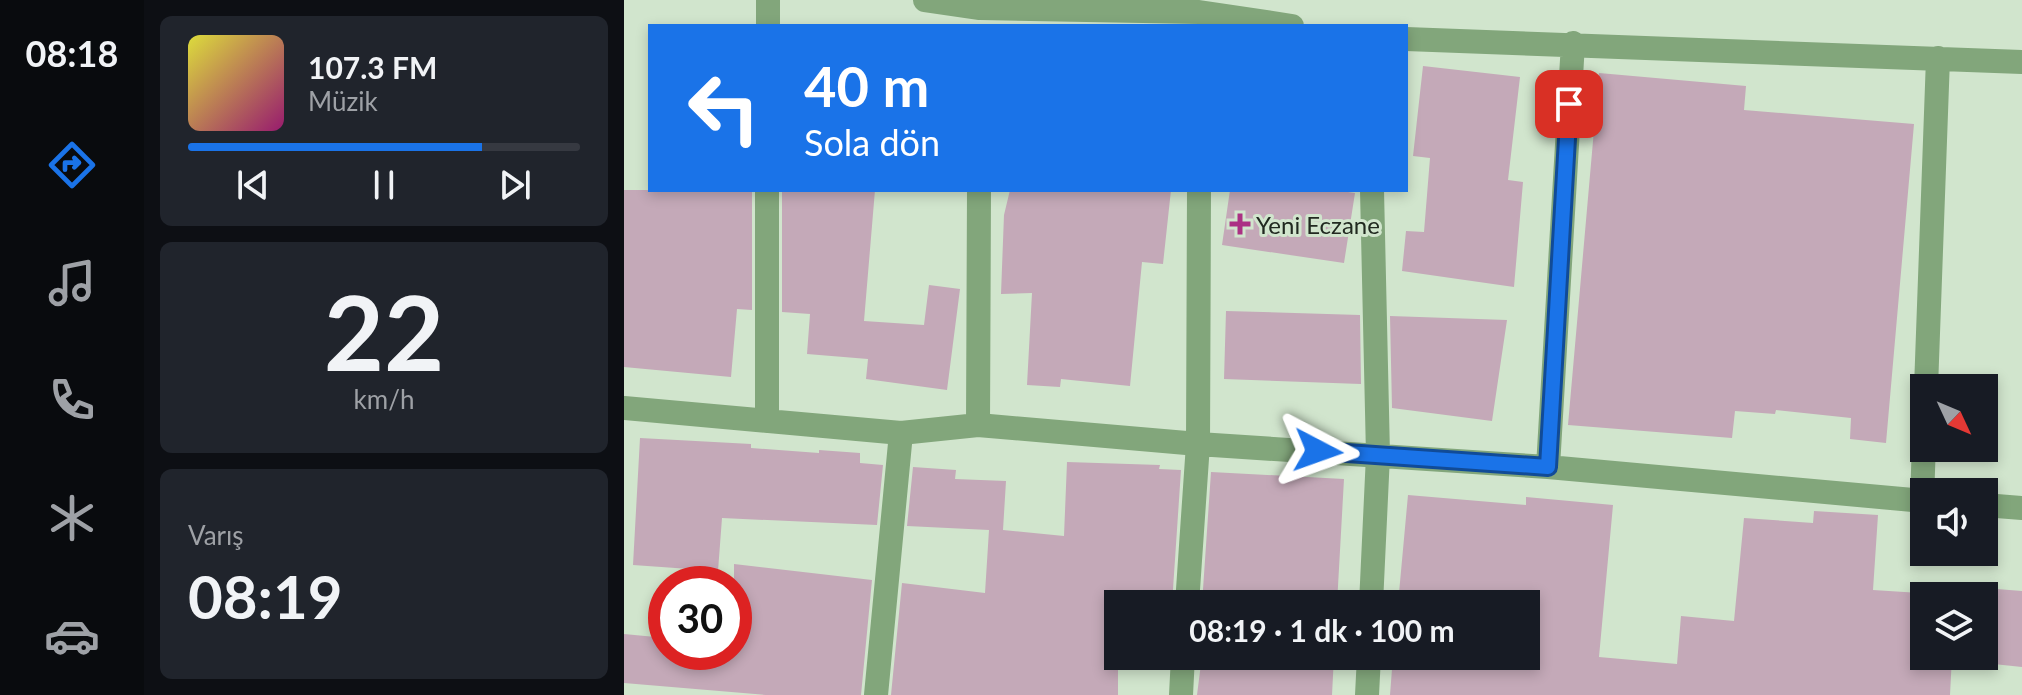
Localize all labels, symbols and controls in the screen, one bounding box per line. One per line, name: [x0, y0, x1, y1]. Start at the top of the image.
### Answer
text: 08:18: [26, 31, 118, 75]
text: 107.3 FM: [308, 49, 437, 85]
text: 40 m: [804, 52, 929, 119]
icon: left: [672, 56, 776, 160]
pin: [1535, 70, 1603, 138]
icon: arrive: [1547, 82, 1591, 126]
text: Müzik: [308, 85, 378, 117]
text: Sola dön: [804, 120, 940, 164]
icon: directions: [44, 137, 100, 193]
icon: previous: [231, 163, 275, 207]
icon: pause: [362, 163, 406, 207]
icon: next: [493, 163, 537, 207]
place label: Yeni Eczane: [1256, 210, 1380, 239]
marker: Yeni Eczane: [1231, 215, 1249, 233]
icon: music: [44, 255, 100, 311]
text: 22: [324, 268, 444, 393]
icon: phone: [44, 372, 100, 428]
north arrow: [1910, 374, 1998, 462]
map controls: [1910, 374, 1998, 670]
text: km/h: [354, 383, 414, 415]
position arrow: [1276, 409, 1360, 493]
button: sound: [1910, 478, 1998, 566]
icon: climate: [44, 490, 100, 546]
text: Varış: [188, 519, 244, 551]
text: 08:19: [188, 560, 343, 632]
speed limit sign: 30: [648, 566, 752, 670]
button: layers: [1910, 582, 1998, 670]
icon: car: [44, 608, 100, 664]
text: 08:19 · 1 dk · 100 m: [1189, 612, 1455, 648]

